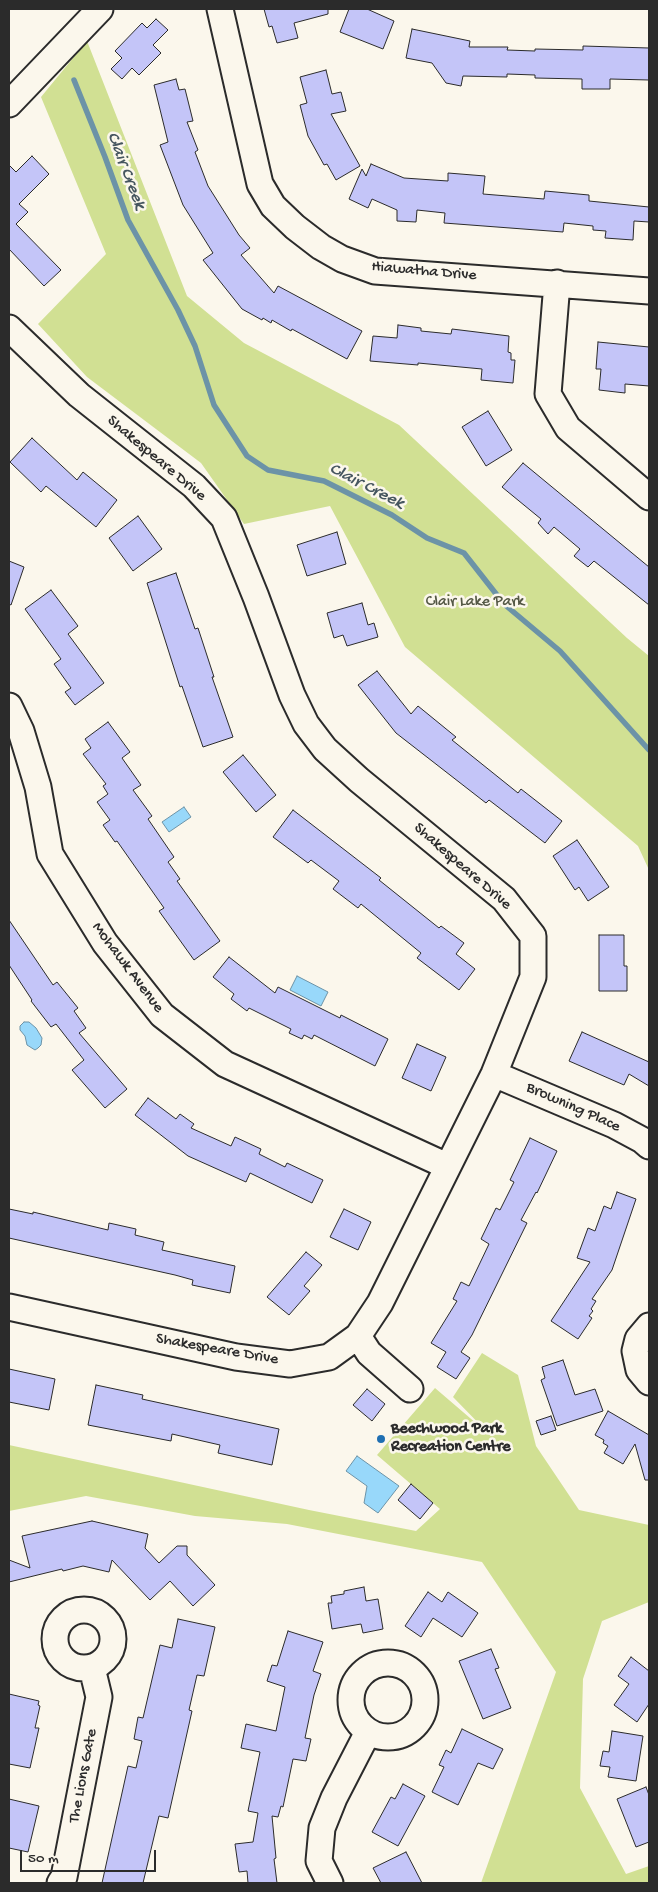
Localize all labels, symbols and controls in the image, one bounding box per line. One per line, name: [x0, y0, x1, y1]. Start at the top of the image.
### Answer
water label: Clair Creek: [100, 129, 150, 213]
street label: Hiawatha Drive: [371, 258, 477, 286]
street label: Shakespeare Drive: [102, 412, 210, 506]
water label: Clair Creek: [325, 459, 407, 515]
park label: Clair Lake Park: [426, 593, 524, 613]
street label: Shakespeare Drive: [409, 819, 515, 915]
street label: Mohawk Avenue: [87, 919, 167, 1017]
street label: Browning Place: [523, 1079, 623, 1137]
street label: Shakespeare Drive: [154, 1330, 280, 1370]
place label: Beechwood Park Recreation Centre: [391, 1420, 511, 1458]
marker: Beechwood Park Recreation Centre: [375, 1433, 387, 1445]
street label: The Lions Gate: [65, 1727, 103, 1825]
scale bar: [22, 1840, 159, 1872]
text: 50 m: [28, 1850, 59, 1868]

